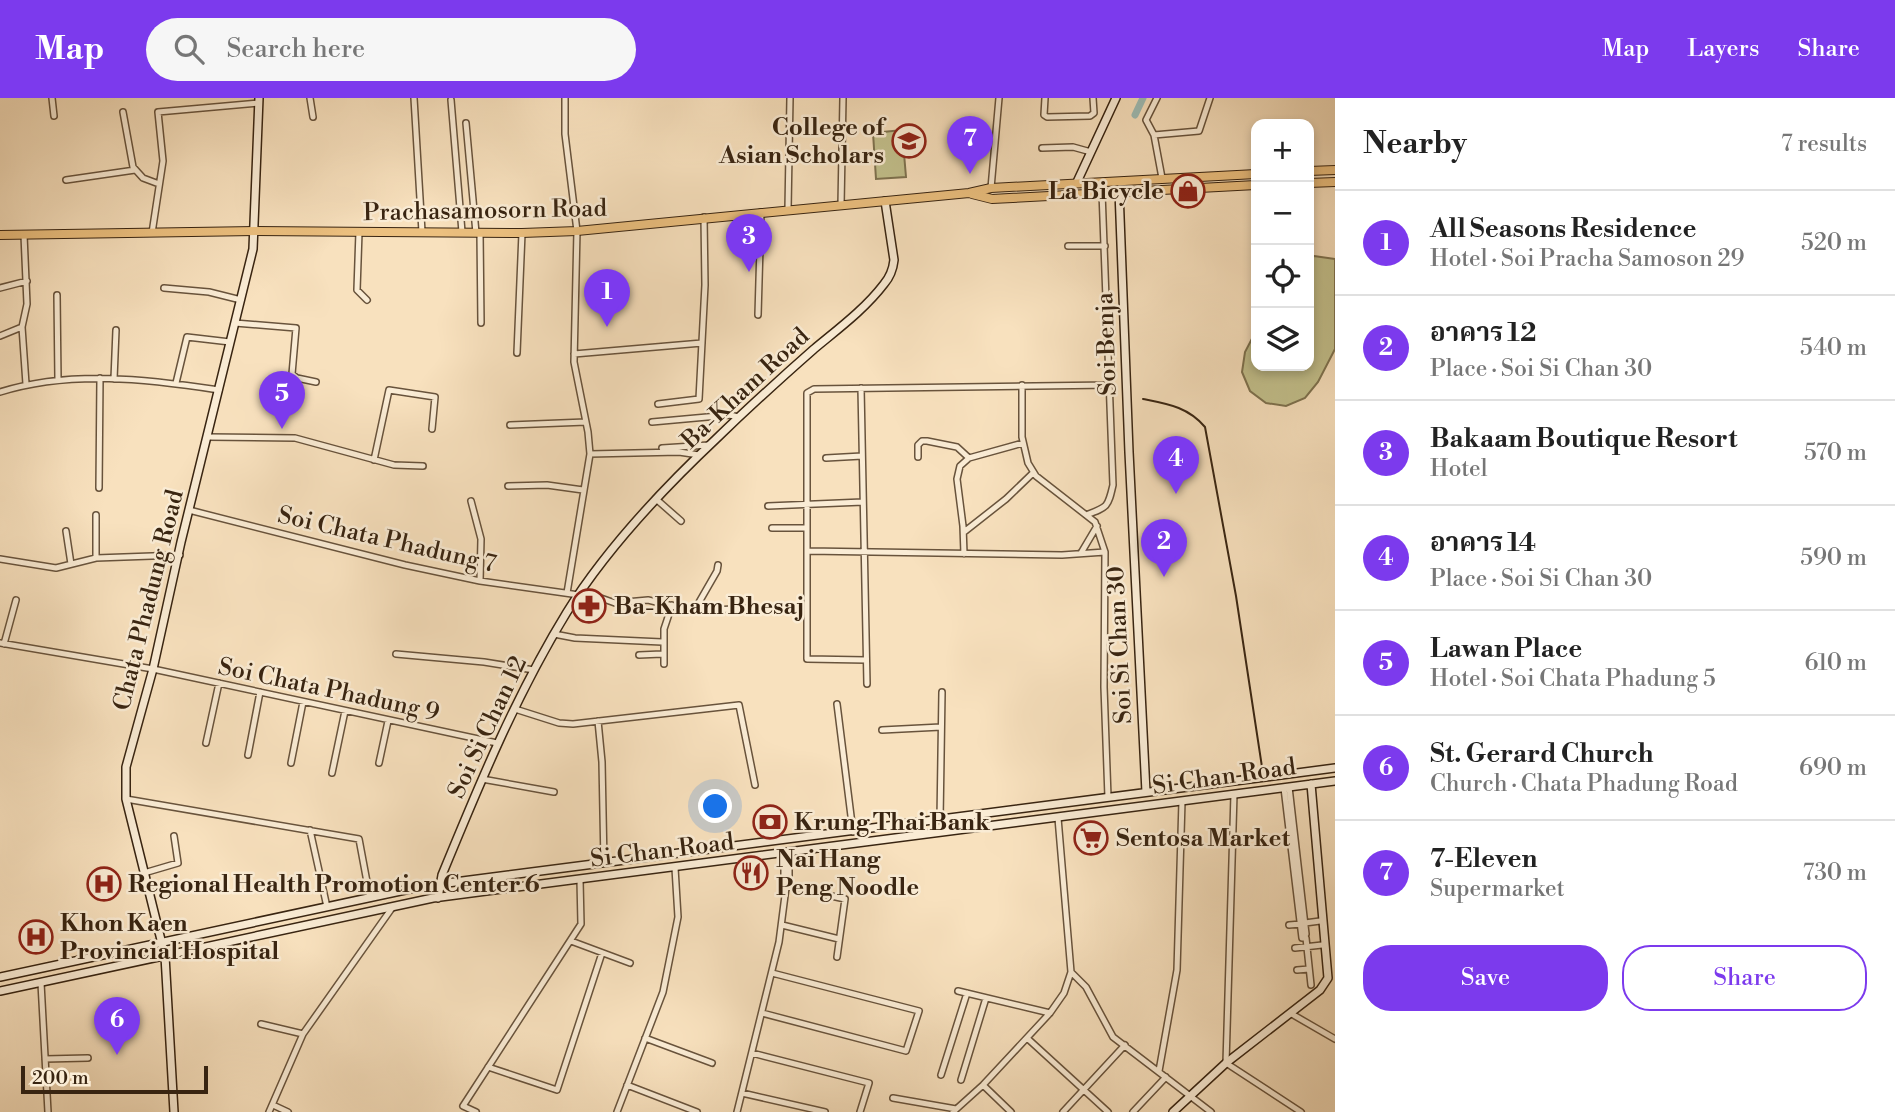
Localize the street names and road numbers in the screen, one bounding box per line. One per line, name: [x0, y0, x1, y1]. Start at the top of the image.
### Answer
street label: Prachasamosorn Road: [363, 194, 608, 228]
street label: Soi Benja: [1090, 291, 1124, 396]
street label: Ba-Kham Road: [675, 322, 816, 456]
street label: Chata Phadung Road: [107, 486, 191, 714]
street label: Soi Chata Phadung 7: [275, 500, 499, 580]
street label: Soi Si Chan 30: [1101, 565, 1139, 725]
street label: Soi Chata Phadung 9: [215, 652, 442, 728]
street label: Soi Si Chan 12: [442, 652, 534, 803]
street label: Si Chan Road: [1151, 752, 1298, 802]
street label: Si Chan Road: [589, 827, 736, 875]

